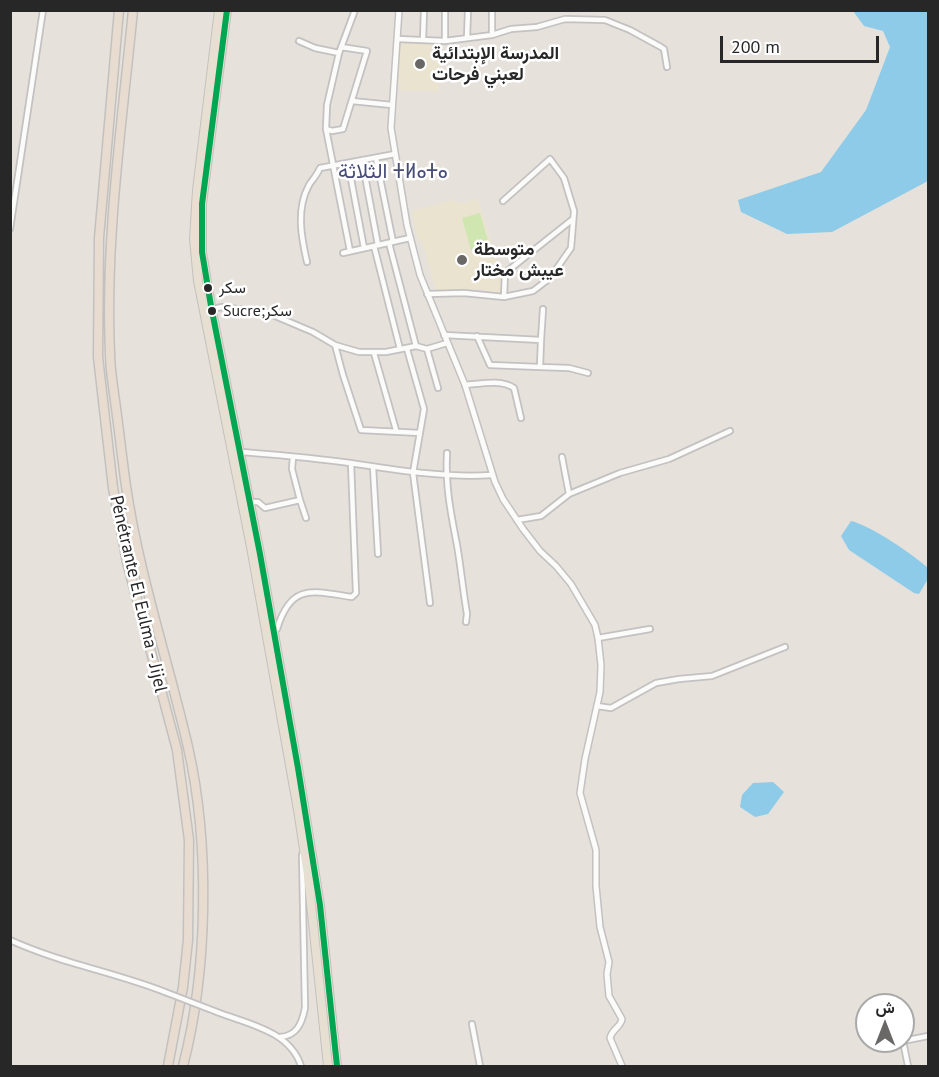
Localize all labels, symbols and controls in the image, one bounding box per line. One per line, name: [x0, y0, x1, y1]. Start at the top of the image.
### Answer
scale bar: [723, 24, 882, 62]
text: 200 m: [731, 35, 780, 58]
place label: المدرسة الإبتدائية لعبني فرحات: [432, 43, 559, 86]
marker: المدرسة الإبتدائية لعبني فرحات: [413, 57, 427, 71]
district label: الثلاثة ⵜⵍⴰⵜⴰ: [338, 159, 448, 185]
place label: متوسطة عيبش مختار: [474, 239, 564, 282]
marker: متوسطة عيبش مختار: [455, 253, 469, 267]
place label: سكر: [219, 278, 246, 298]
marker: سكر: [202, 282, 214, 294]
place label: Sucre;سكر: [223, 301, 292, 321]
marker: Sucre;سكر: [206, 305, 218, 317]
street label: Pénétrante El Eulma - Jijel: [105, 493, 171, 695]
north arrow: [855, 993, 915, 1053]
text: ش: [875, 997, 895, 1017]

